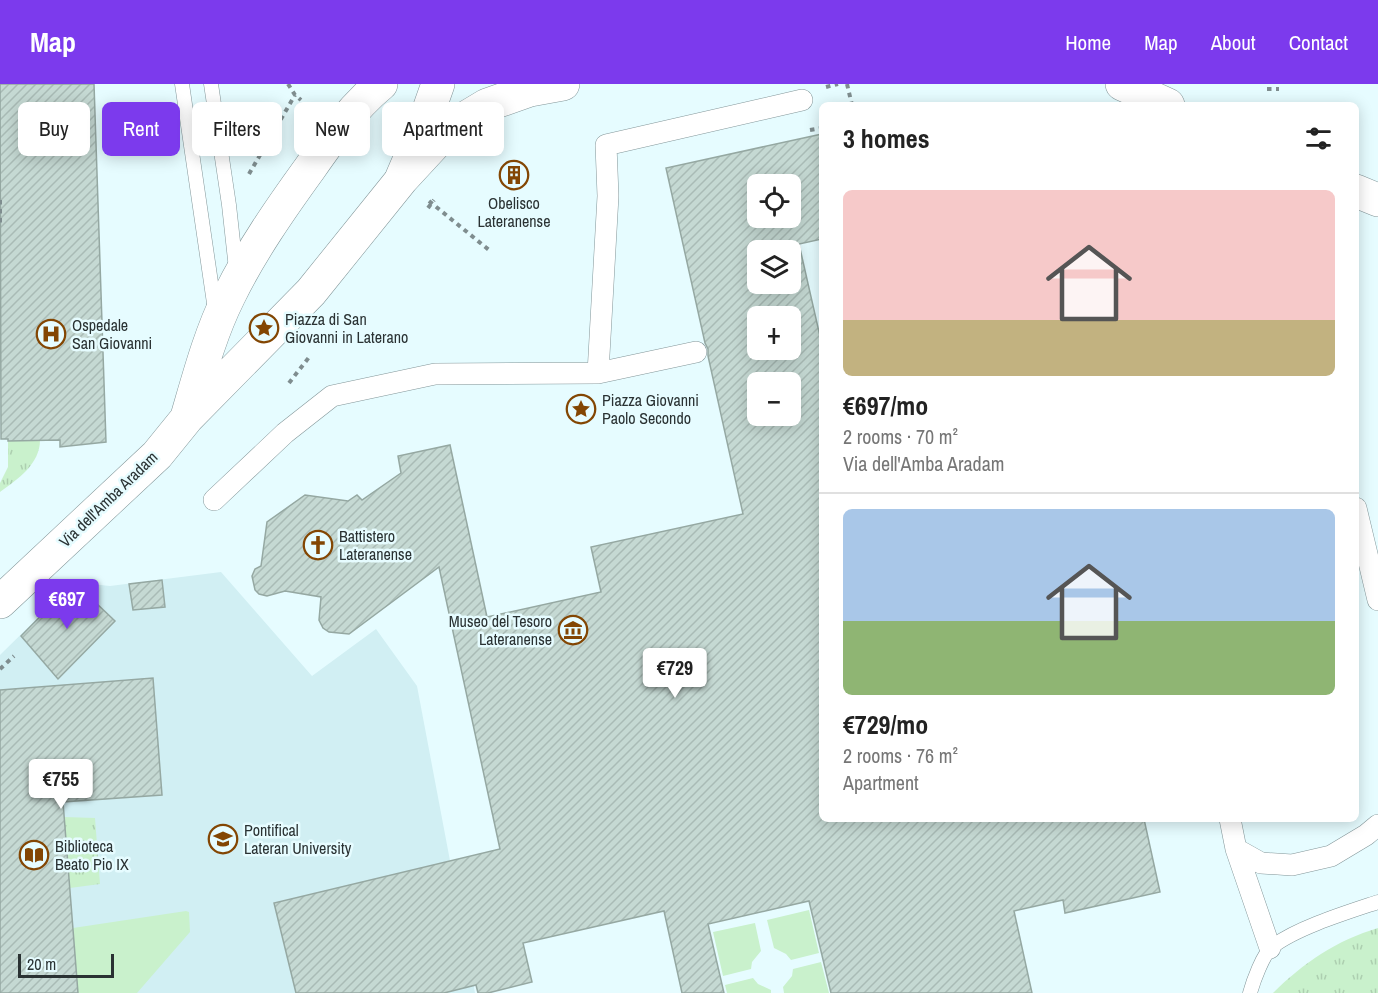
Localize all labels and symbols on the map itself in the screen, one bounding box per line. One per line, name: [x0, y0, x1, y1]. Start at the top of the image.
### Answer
building icon: Obelisco Lateranense: [498, 159, 530, 191]
place label: Obelisco Lateranense: [478, 192, 550, 232]
place label: Piazza di San Giovanni in Laterano: [285, 308, 408, 348]
place icon: Piazza di San Giovanni in Laterano: [248, 312, 280, 344]
place label: Ospedale San Giovanni: [72, 314, 152, 354]
hospital icon: Ospedale San Giovanni: [35, 318, 67, 350]
place label: Piazza Giovanni Paolo Secondo: [602, 389, 699, 429]
place icon: Piazza Giovanni Paolo Secondo: [565, 393, 597, 425]
street label: Via dell'Amba Aradam: [54, 446, 162, 552]
place label: Battistero Lateranense: [339, 525, 412, 565]
church icon: Battistero Lateranense: [302, 529, 334, 561]
pin: €697: [31, 579, 103, 630]
place label: Museo del Tesoro Lateranense: [449, 610, 552, 650]
museum icon: Museo del Tesoro Lateranense: [557, 614, 589, 646]
pin: €729: [639, 648, 711, 699]
pin: €755: [25, 759, 97, 810]
place label: Pontifical Lateran University: [244, 819, 352, 859]
school or university icon: Pontifical Lateran University: [207, 823, 239, 855]
place label: Biblioteca Beato Pio IX: [55, 835, 129, 875]
library icon: Biblioteca Beato Pio IX: [18, 839, 50, 871]
scale bar: [18, 951, 114, 978]

